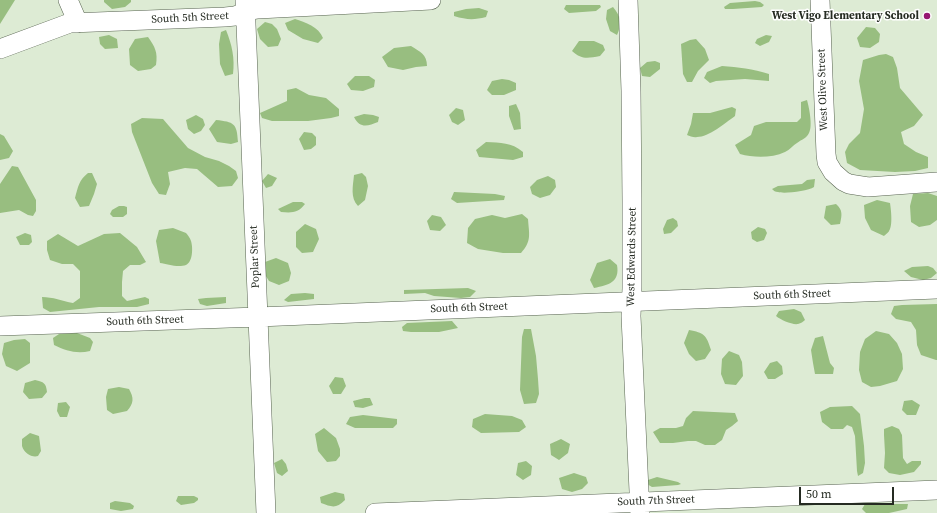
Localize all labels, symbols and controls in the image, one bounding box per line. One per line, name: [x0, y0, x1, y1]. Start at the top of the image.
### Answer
street label: South 5th Street: [151, 9, 229, 27]
place label: West Vigo Elementary School: [772, 9, 919, 23]
marker: West Vigo Elementary School: [922, 11, 932, 21]
street label: West Olive Street: [815, 49, 831, 131]
street label: West Edwards Street: [625, 207, 639, 307]
street label: Poplar Street: [247, 225, 263, 289]
street label: South 6th Street: [753, 287, 831, 303]
street label: South 6th Street: [430, 300, 508, 316]
street label: South 6th Street: [106, 313, 184, 329]
scale bar: [801, 479, 896, 505]
text: 50 m: [806, 486, 832, 502]
street label: South 7th Street: [617, 493, 695, 509]

